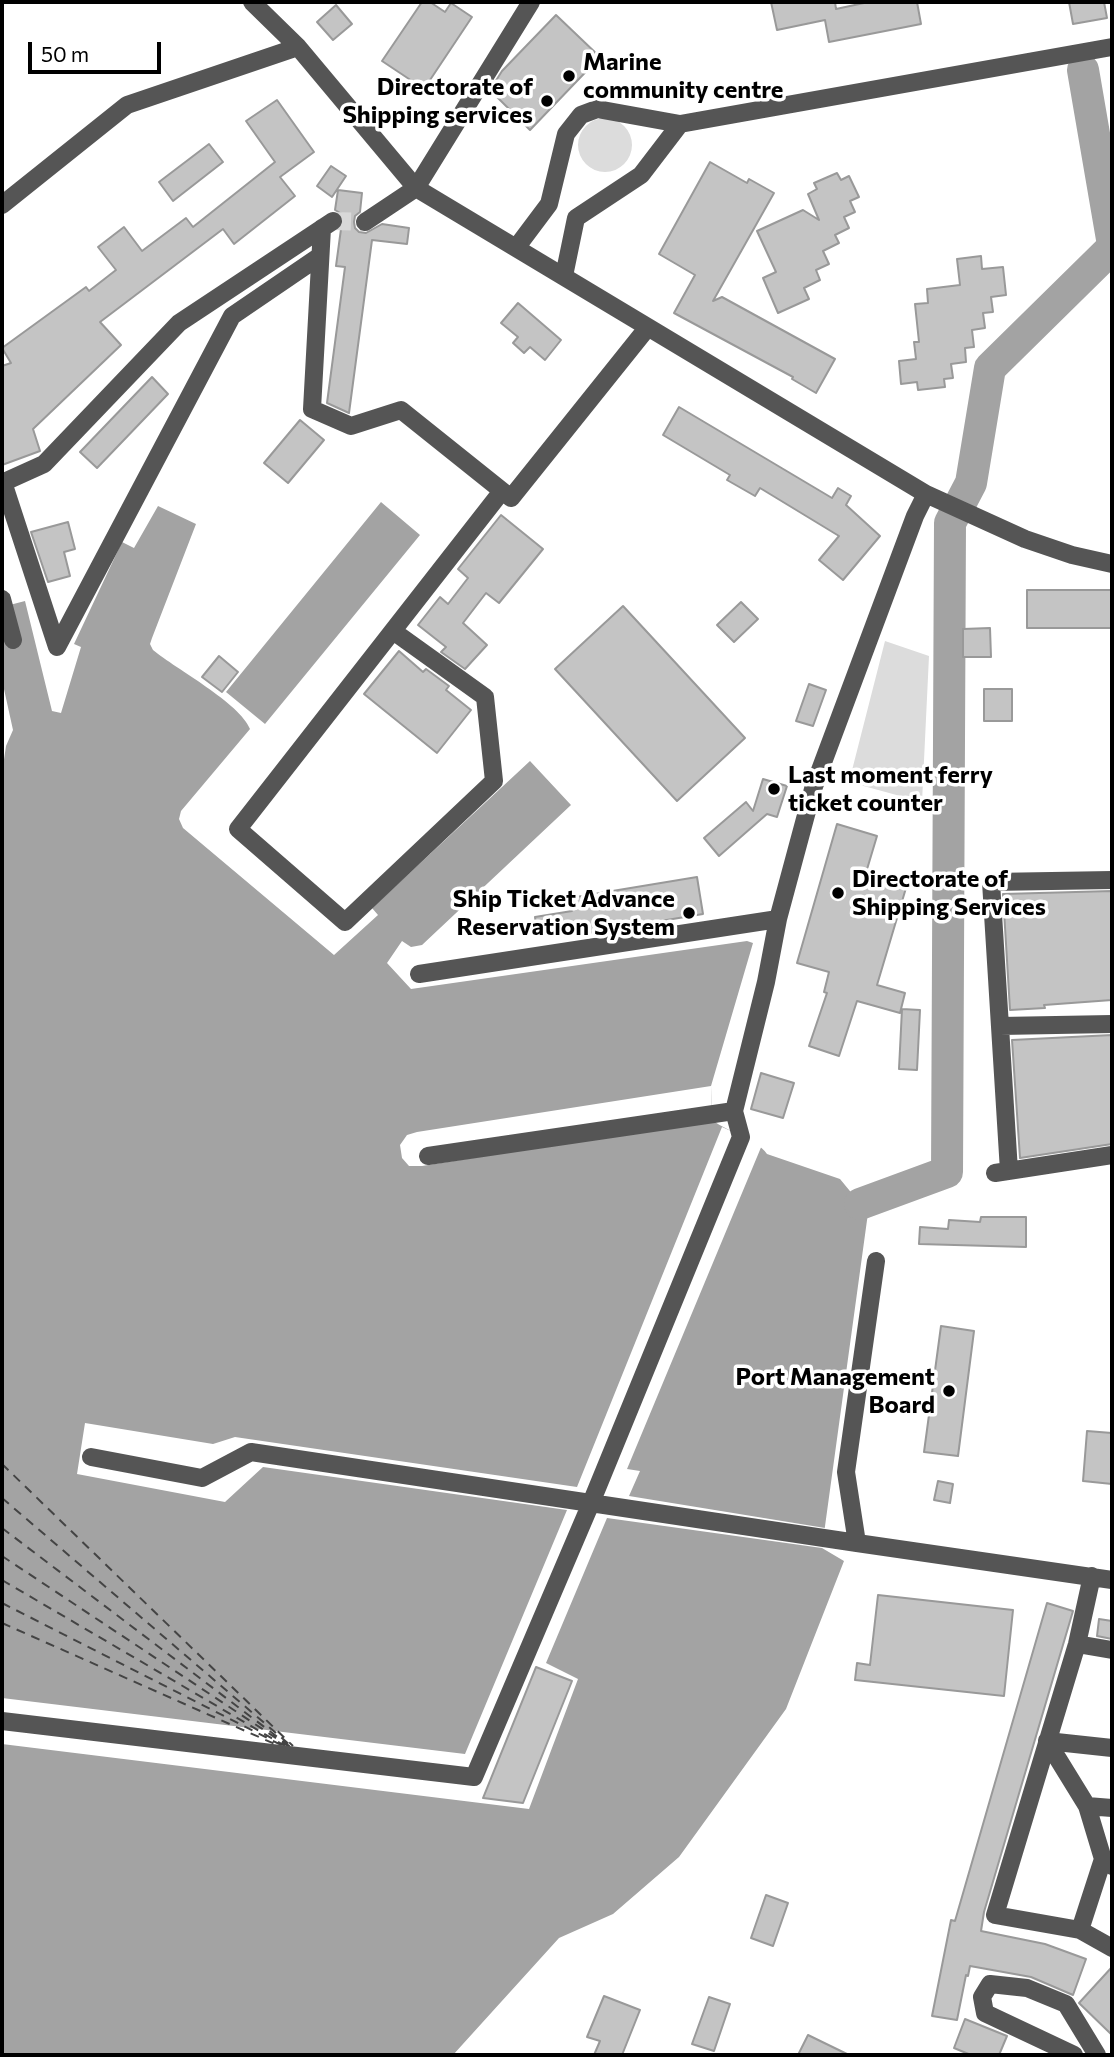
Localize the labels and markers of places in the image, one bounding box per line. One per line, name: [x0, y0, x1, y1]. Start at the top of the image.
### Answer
place label: Marine community centre: [583, 48, 784, 104]
marker: Marine community centre: [561, 68, 577, 84]
place label: Directorate of Shipping services: [342, 73, 533, 129]
marker: Directorate of Shipping services: [539, 93, 555, 109]
place label: Last moment ferry ticket counter: [788, 761, 993, 817]
marker: Last moment ferry ticket counter: [766, 781, 782, 797]
place label: Directorate of Shipping Services: [852, 865, 1046, 921]
place label: Ship Ticket Advance Reservation System: [453, 885, 675, 941]
marker: Directorate of Shipping Services: [830, 885, 846, 901]
marker: Ship Ticket Advance Reservation System: [681, 905, 697, 921]
place label: Port Management Board: [736, 1363, 935, 1419]
marker: Port Management Board: [941, 1383, 957, 1399]

